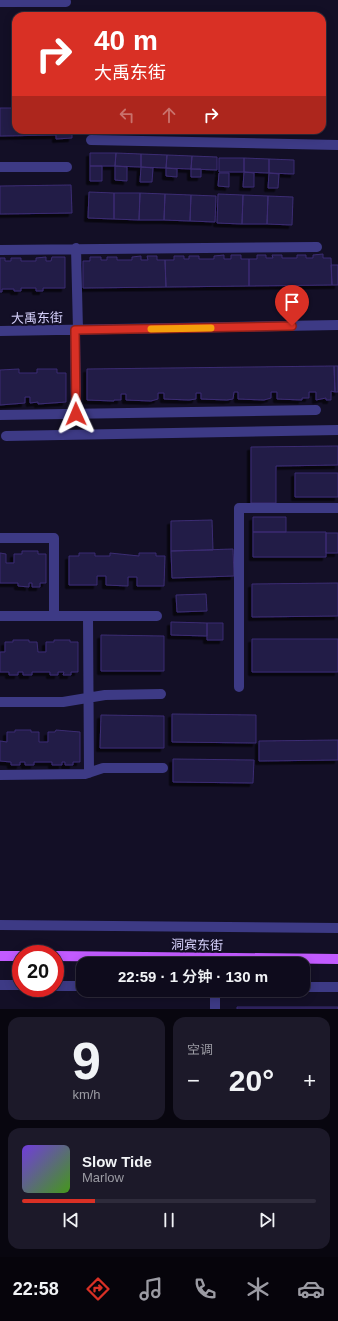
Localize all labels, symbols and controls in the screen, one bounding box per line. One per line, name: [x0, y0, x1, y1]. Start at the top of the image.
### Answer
text: 40 m: [94, 25, 158, 56]
icon: right: [28, 28, 80, 80]
text: 大禹东街: [94, 63, 166, 83]
icon: left: [116, 104, 138, 126]
icon: ahead: [158, 104, 180, 126]
icon: right: [200, 104, 222, 126]
pin: [275, 285, 309, 326]
icon: arrive: [281, 291, 303, 313]
street label: 大禹东街: [11, 310, 63, 326]
position arrow: [55, 393, 97, 435]
street label: 洞宾东街: [171, 937, 223, 953]
speed limit sign: 20: [12, 945, 64, 997]
text: 22:59 · 1 分钟 · 130 m: [118, 968, 268, 985]
text: 9: [72, 1032, 101, 1090]
text: 空调: [187, 1042, 213, 1057]
text: 20°: [229, 1064, 274, 1097]
text: −: [187, 1068, 200, 1093]
text: +: [303, 1068, 316, 1093]
text: km/h: [72, 1087, 101, 1102]
text: Slow Tide: [82, 1153, 152, 1170]
text: Marlow: [82, 1170, 124, 1185]
icon: previous: [60, 1209, 82, 1231]
icon: pause: [158, 1209, 180, 1231]
icon: next: [256, 1209, 278, 1231]
icon: directions: [84, 1275, 112, 1303]
icon: music: [137, 1275, 165, 1303]
icon: phone: [191, 1275, 219, 1303]
icon: climate: [244, 1275, 272, 1303]
icon: car: [297, 1275, 325, 1303]
text: 22:58: [13, 1279, 59, 1299]

